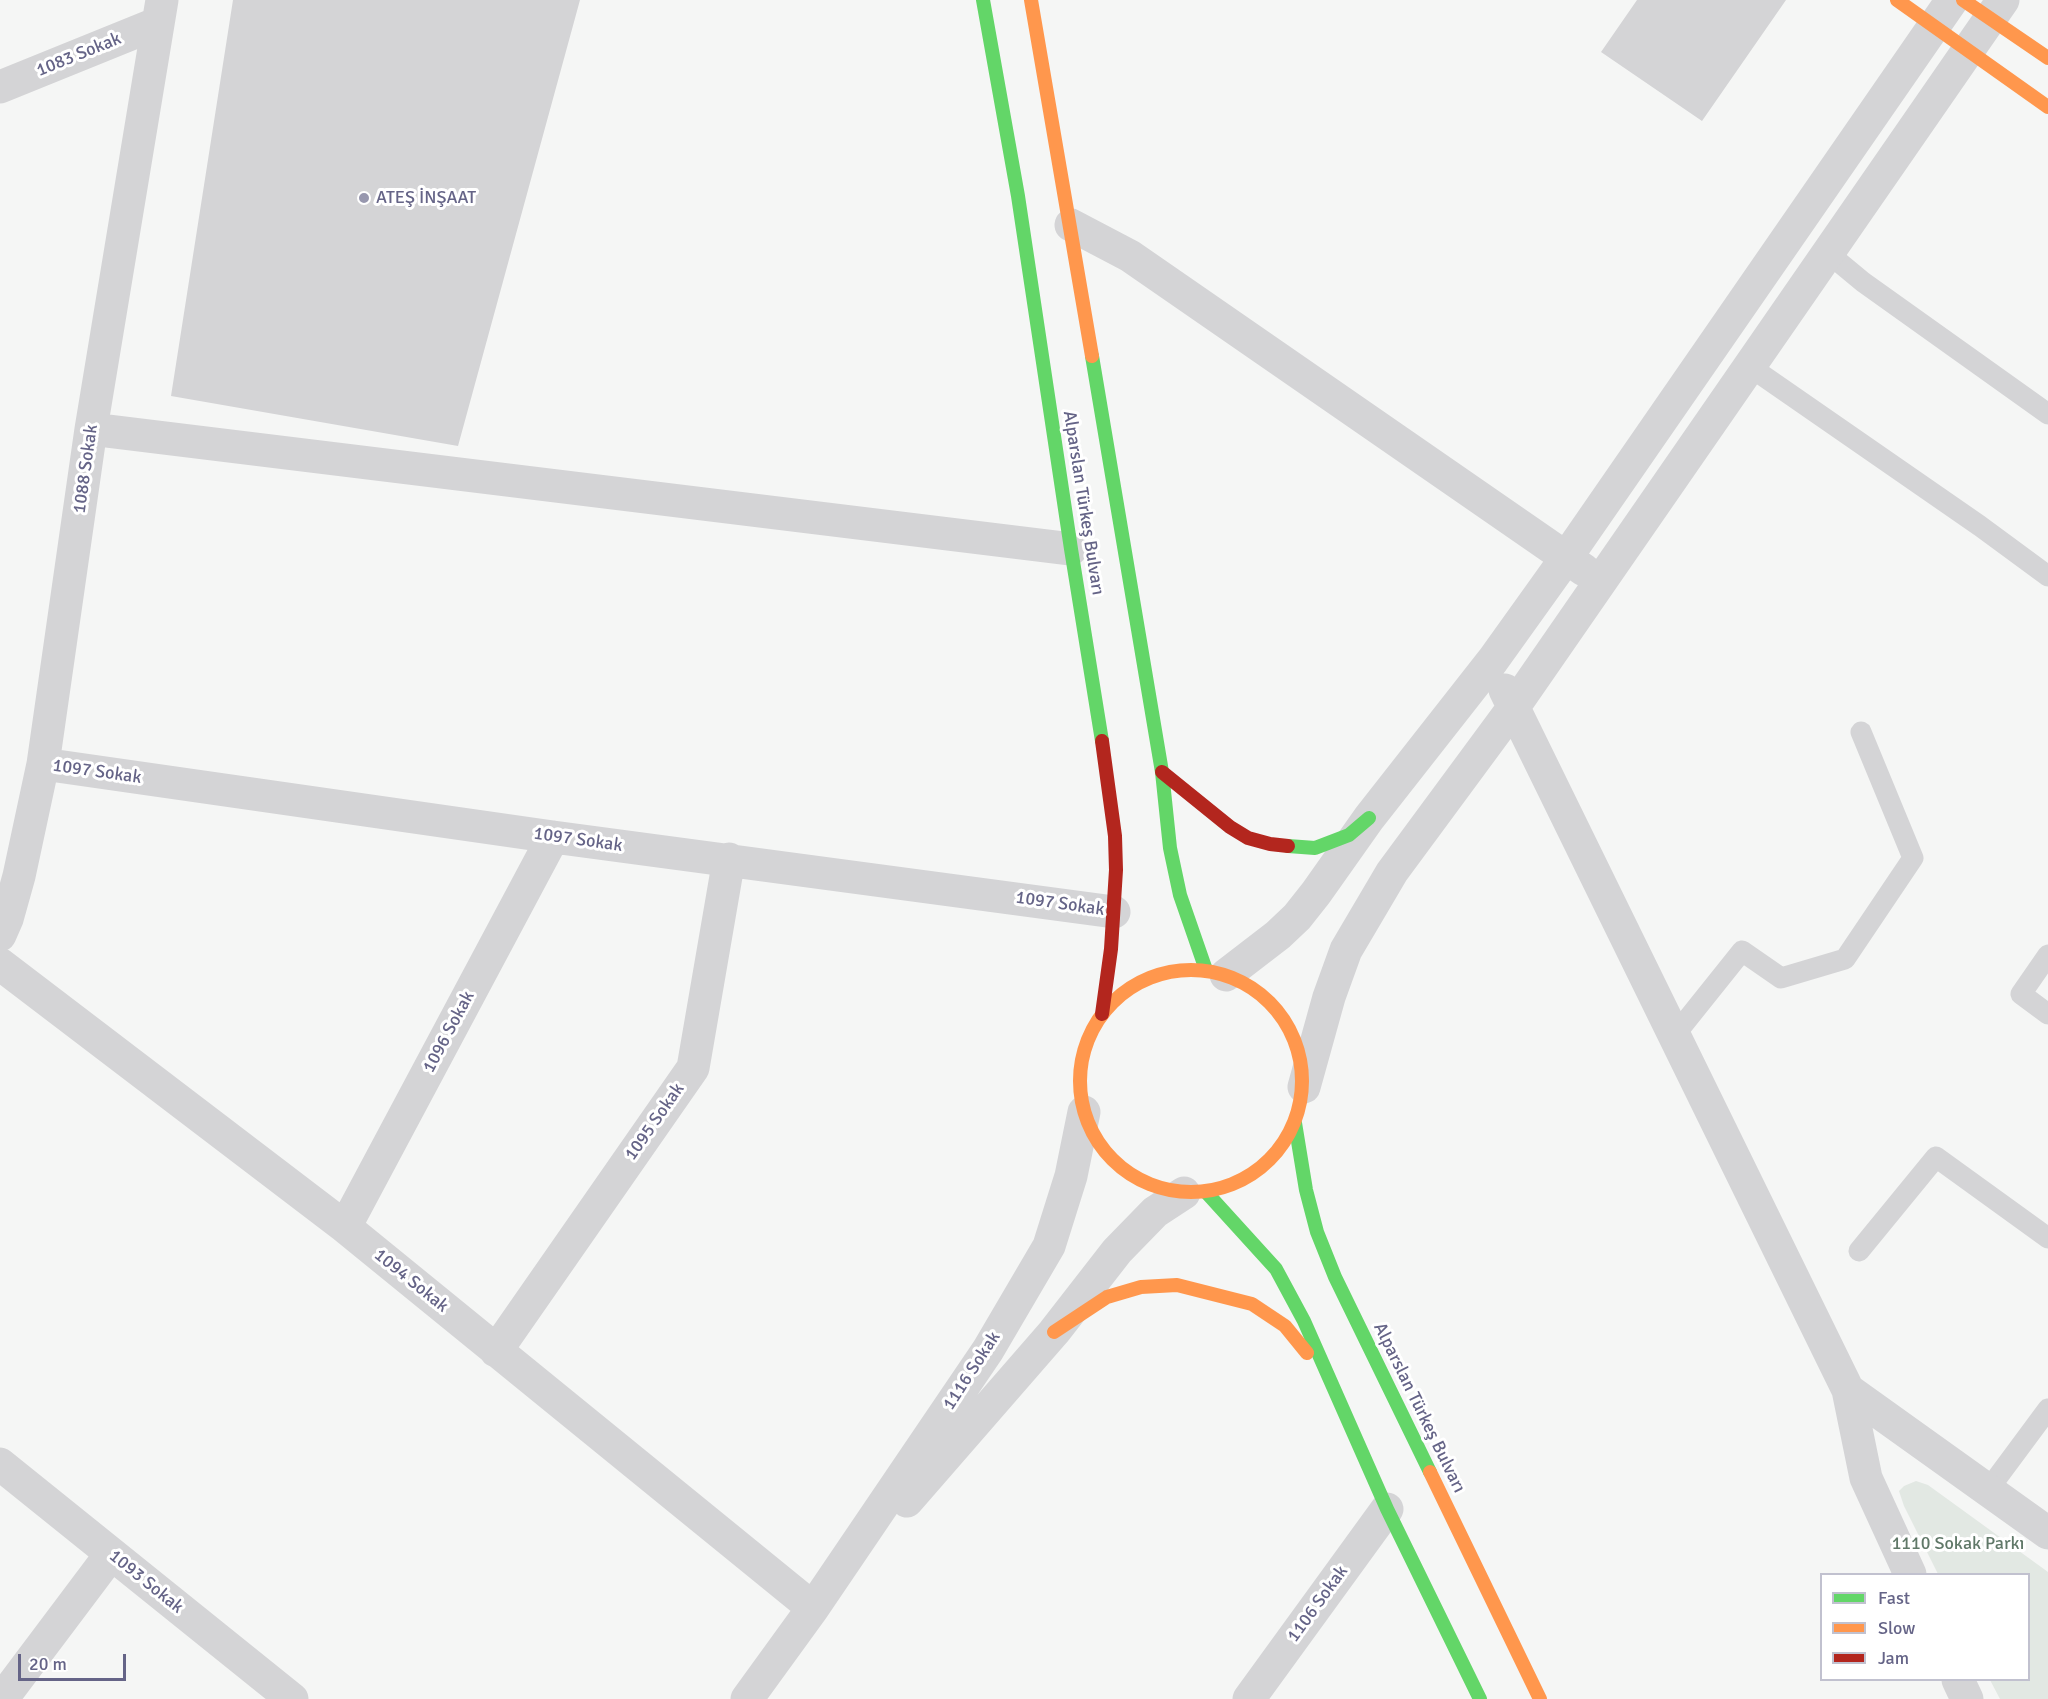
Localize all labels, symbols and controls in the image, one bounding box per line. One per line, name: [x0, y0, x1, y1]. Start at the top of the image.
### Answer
street label: 1083 Sokak: [34, 28, 124, 82]
place label: ATEŞ İNŞAAT: [376, 187, 476, 209]
marker: ATEŞ İNŞAAT: [357, 191, 371, 205]
street label: Alparslan Türkeş Bulvarı: [1058, 409, 1108, 597]
street label: 1088 Sokak: [69, 423, 103, 515]
street label: 1097 Sokak: [51, 755, 143, 789]
street label: 1097 Sokak: [532, 823, 624, 857]
street label: 1097 Sokak: [1014, 887, 1106, 921]
street label: 1096 Sokak: [418, 987, 480, 1077]
street label: 1095 Sokak: [621, 1079, 689, 1165]
street label: 1094 Sokak: [369, 1244, 453, 1318]
street label: Alparslan Türkeş Bulvarı: [1368, 1319, 1470, 1497]
street label: 1116 Sokak: [939, 1328, 1005, 1414]
park label: 1110 Sokak Parkı: [1892, 1533, 2024, 1555]
street label: 1093 Sokak: [104, 1545, 188, 1619]
street label: 1106 Sokak: [1283, 1561, 1353, 1647]
legend: [1820, 1573, 2030, 1681]
text: Fast: [1878, 1587, 1910, 1609]
text: Slow: [1878, 1617, 1915, 1639]
scale bar: [21, 1642, 129, 1680]
text: Jam: [1878, 1647, 1909, 1669]
text: 20 m: [29, 1653, 67, 1675]

